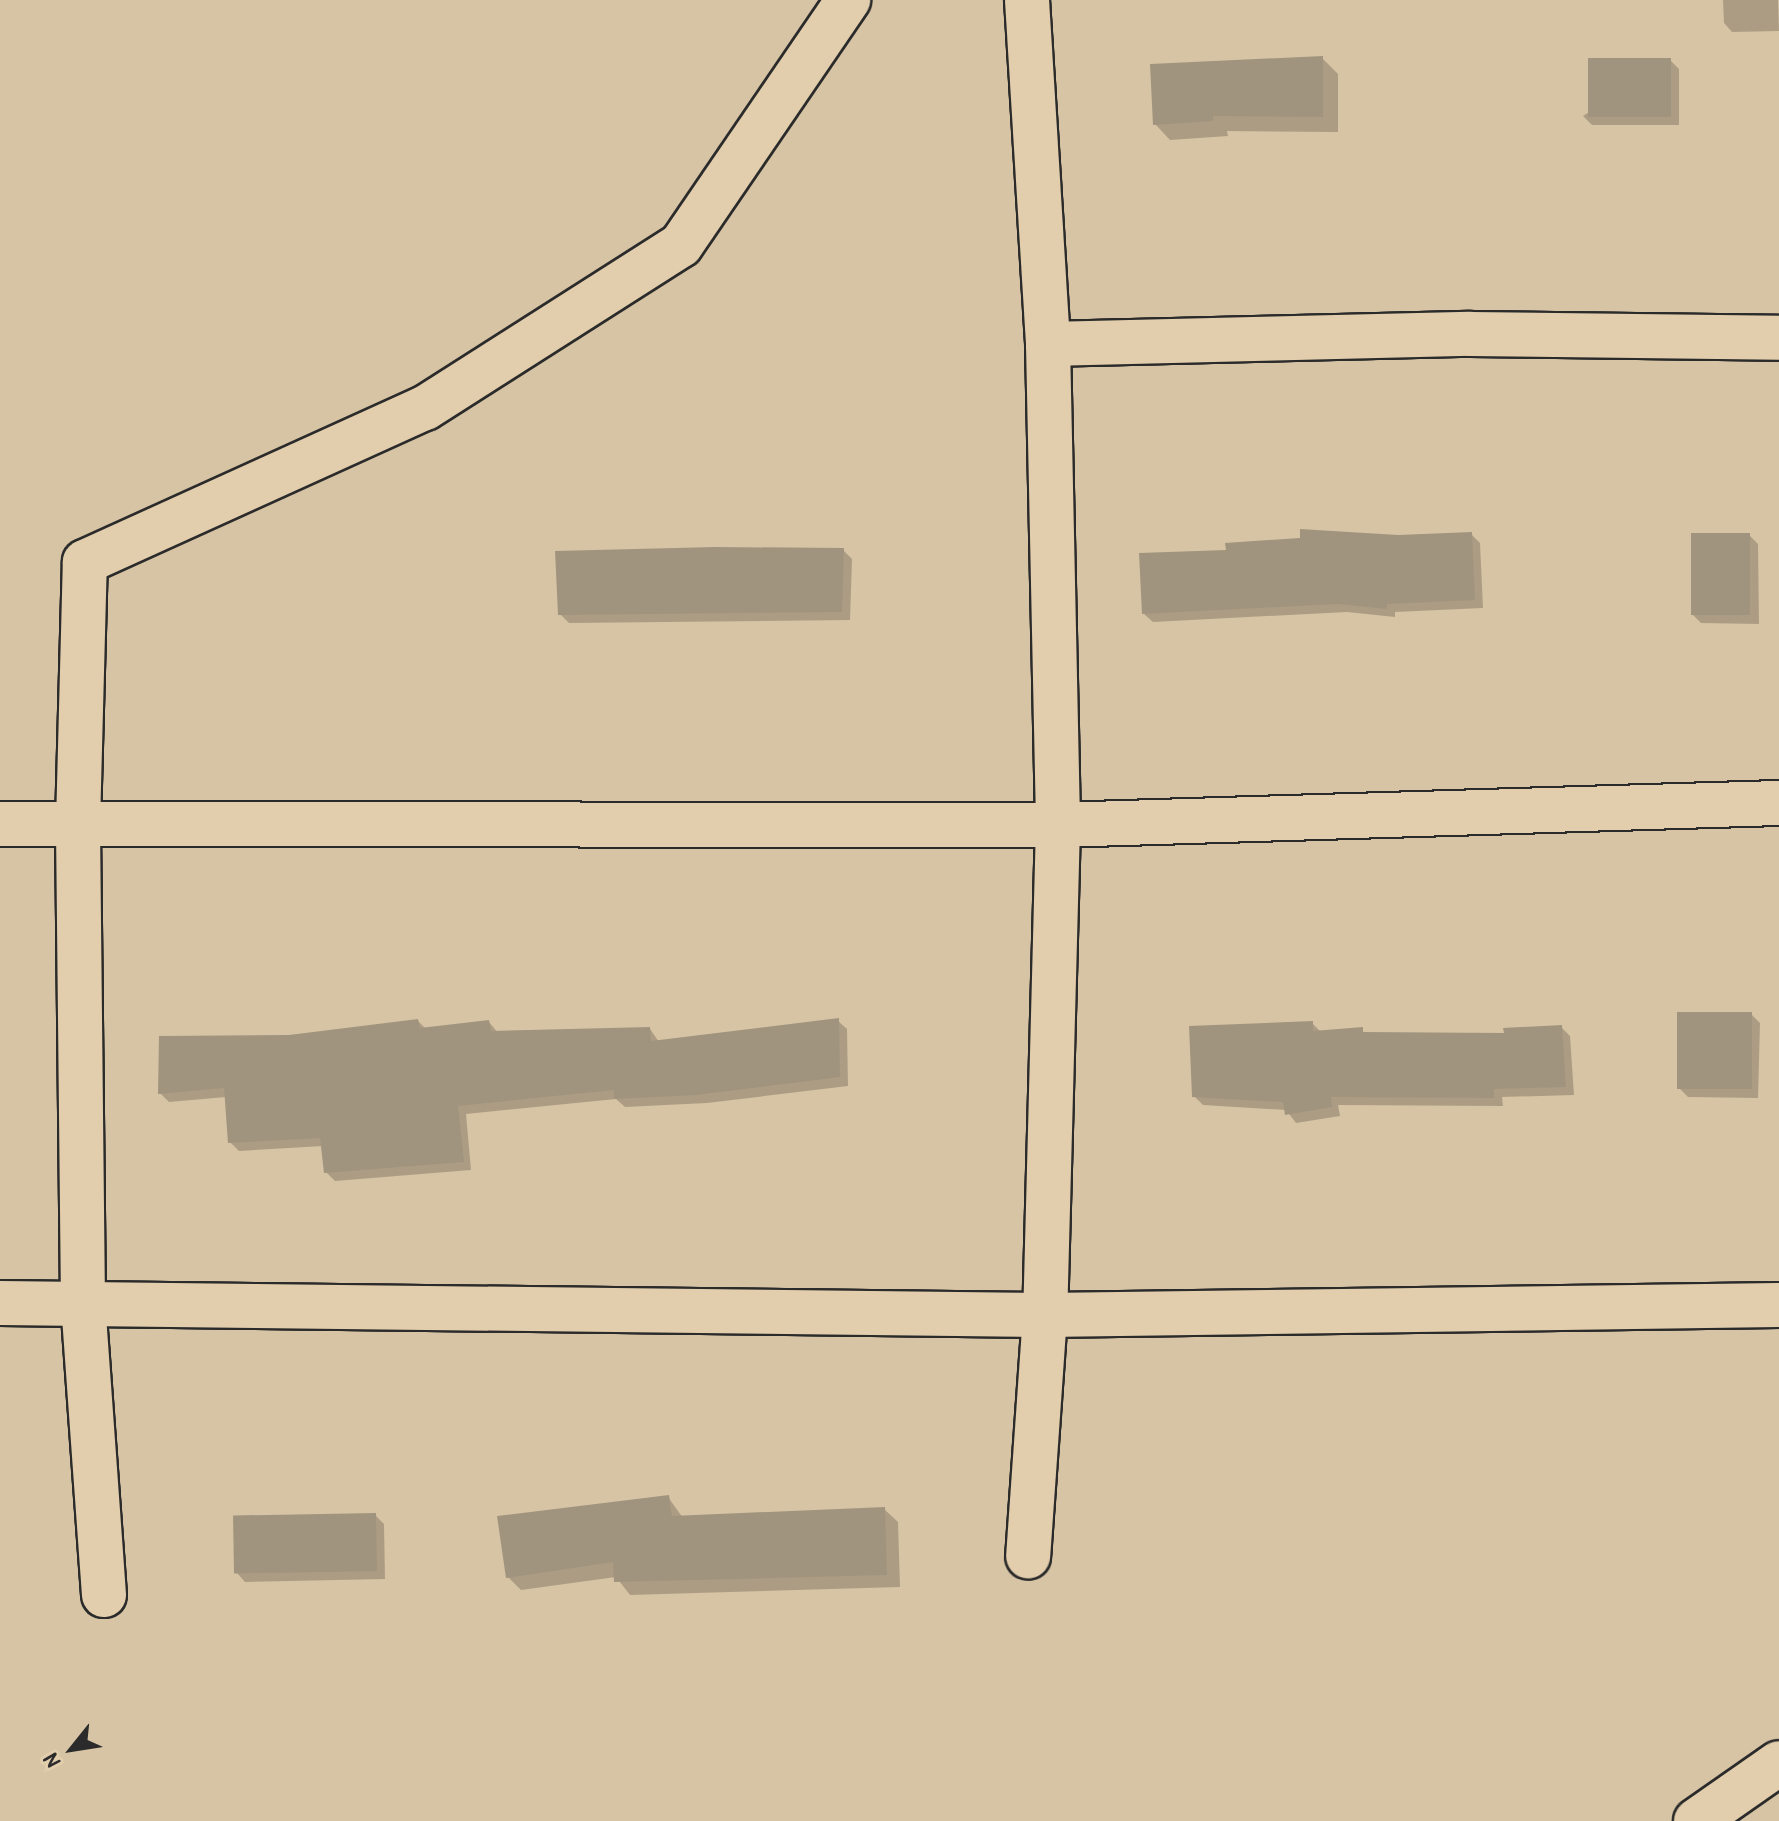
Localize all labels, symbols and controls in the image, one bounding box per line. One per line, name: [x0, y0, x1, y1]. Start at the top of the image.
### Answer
north arrow: [32, 1709, 112, 1789]
text: N: [35, 1748, 67, 1774]

